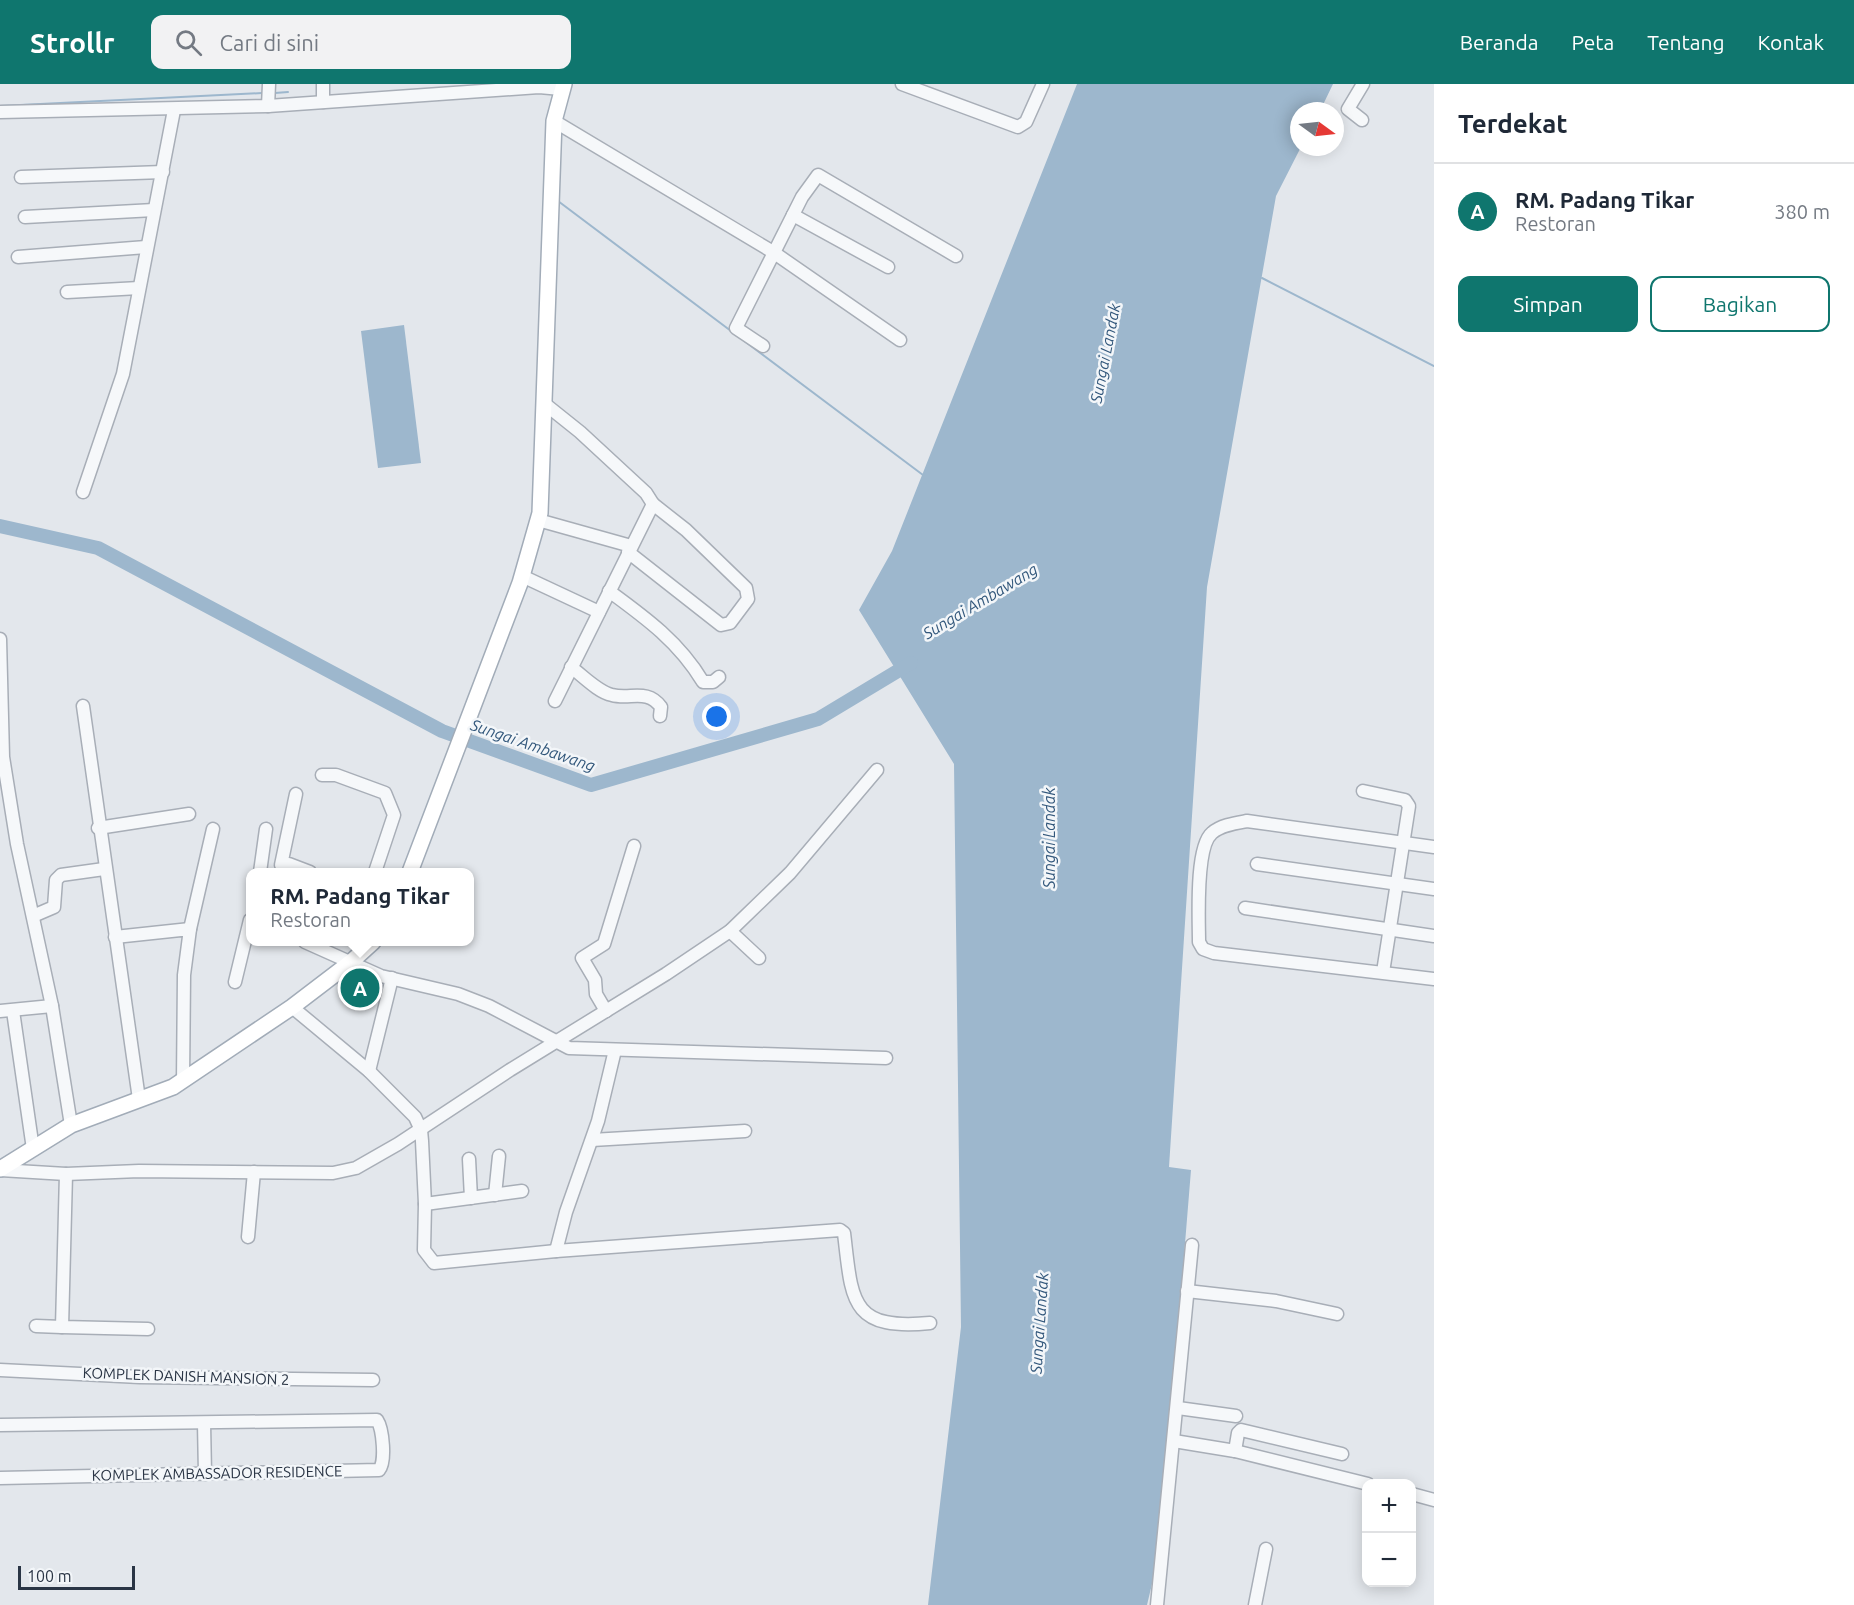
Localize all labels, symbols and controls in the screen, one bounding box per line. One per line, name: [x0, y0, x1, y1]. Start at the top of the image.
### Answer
search box: [151, 15, 571, 69]
icon: search: [172, 26, 205, 59]
text: Strollr: [30, 27, 115, 58]
text: Cari di sini: [220, 30, 319, 55]
text: Beranda: [1460, 30, 1539, 54]
text: Peta: [1572, 30, 1614, 54]
text: Tentang: [1647, 30, 1725, 54]
text: Kontak: [1758, 30, 1824, 54]
north arrow: [1290, 102, 1344, 156]
text: Terdekat: [1458, 109, 1568, 138]
text: RM. Padang Tikar: [1515, 187, 1694, 212]
text: A: [1470, 200, 1485, 223]
text: 380 m: [1774, 200, 1830, 223]
text: Restoran: [1515, 212, 1596, 235]
button: Simpan: [1458, 276, 1638, 332]
button: Bagikan: [1650, 276, 1830, 332]
water label: Sungai Landak: [1086, 301, 1124, 405]
water label: Sungai Ambawang: [919, 560, 1041, 643]
your location: [702, 702, 731, 731]
water label: Sungai Ambawang: [467, 715, 598, 775]
water label: Sungai Landak: [1040, 787, 1058, 890]
popup: [246, 868, 474, 946]
text: RM. Padang Tikar: [270, 883, 450, 908]
text: Restoran: [270, 908, 351, 931]
pin: A: [340, 966, 380, 1010]
water label: Sungai Landak: [1026, 1271, 1052, 1375]
street label: KOMPLEK DANISH MANSION 2: [82, 1364, 290, 1388]
street label: KOMPLEK AMBASSADOR RESIDENCE: [92, 1462, 342, 1484]
map controls: [1362, 1479, 1416, 1587]
button: +: [1362, 1479, 1416, 1533]
button: −: [1362, 1533, 1416, 1587]
scale bar: [18, 1563, 135, 1590]
text: 100 m: [27, 1567, 72, 1585]

